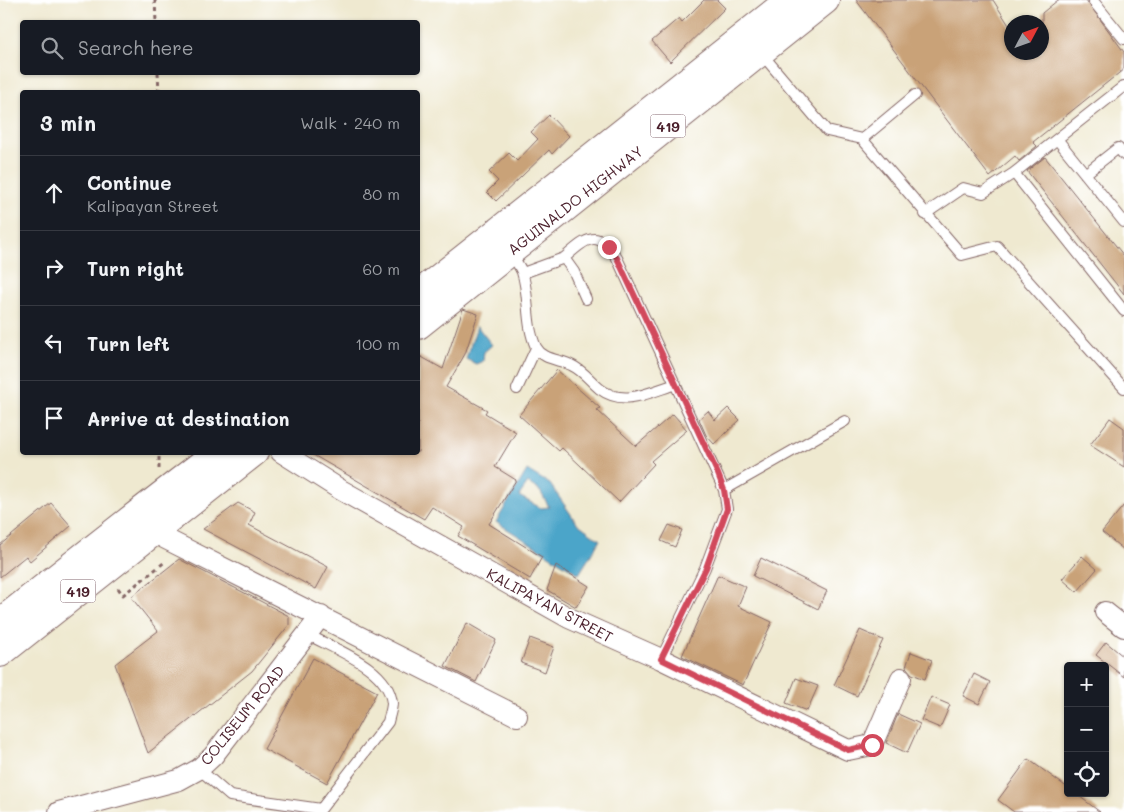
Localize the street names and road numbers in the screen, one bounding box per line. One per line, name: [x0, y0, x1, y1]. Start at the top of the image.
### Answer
road number: 419: [650, 114, 686, 138]
street label: AGUINALDO HIGHWAY: [503, 141, 647, 259]
street label: KALIPAYAN STREET: [483, 563, 617, 647]
road number: 419: [60, 580, 96, 602]
street label: COLISEUM ROAD: [196, 661, 288, 769]

